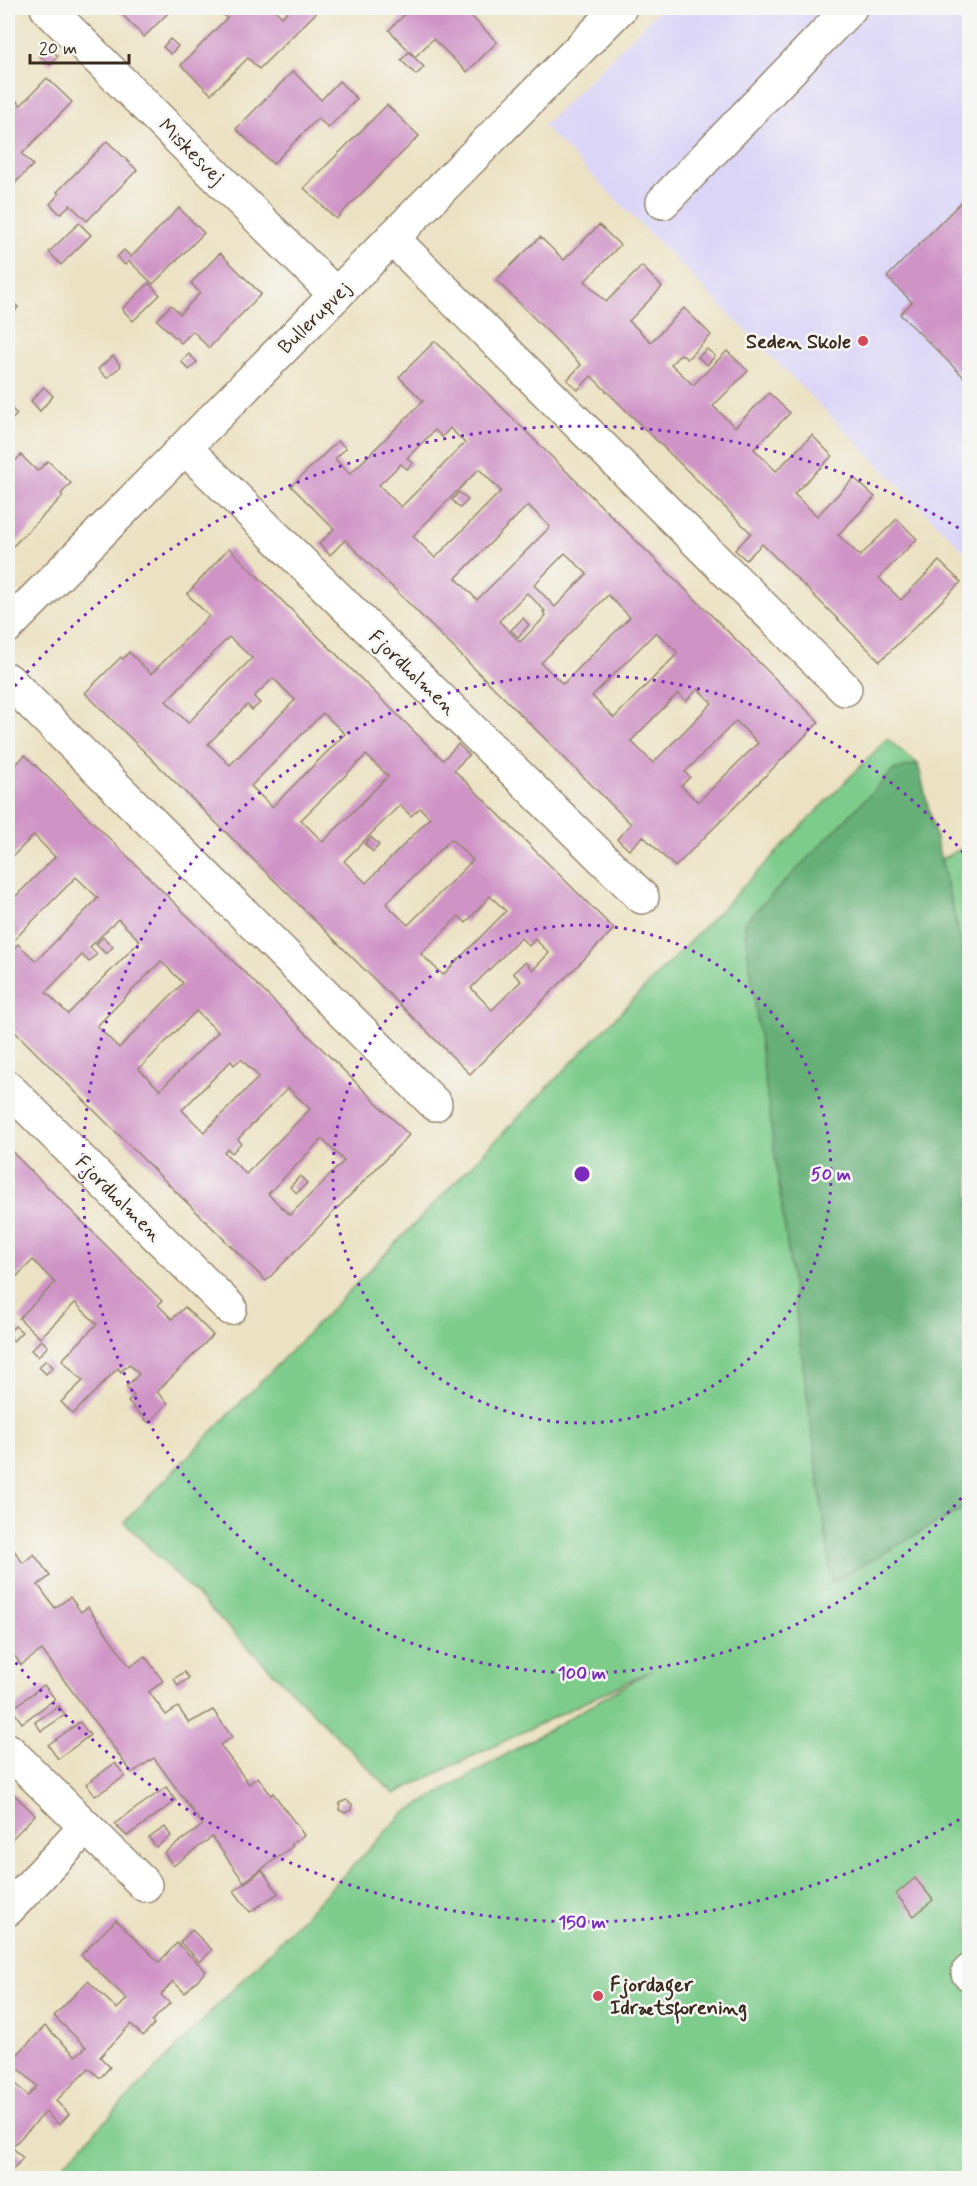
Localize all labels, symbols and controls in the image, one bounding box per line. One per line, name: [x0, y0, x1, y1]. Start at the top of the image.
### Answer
scale bar: [30, 27, 129, 65]
text: 20 m: [39, 37, 77, 61]
street label: Miskesvej: [152, 113, 230, 191]
street label: Bullerupvej: [273, 276, 357, 360]
place label: Seden Skole: [746, 329, 851, 356]
marker: Seden Skole: [856, 334, 870, 348]
street label: Fjordholmen: [362, 624, 462, 722]
street label: Fjordholmen: [69, 1150, 167, 1249]
text: 50 m: [811, 1163, 851, 1187]
centre of rings: [572, 1164, 592, 1184]
text: 100 m: [558, 1662, 606, 1686]
text: 150 m: [558, 1911, 606, 1935]
place label: Fjordager Idrætsforening: [610, 1972, 747, 2024]
marker: Fjordager Idrætsforening: [591, 1989, 605, 2003]

